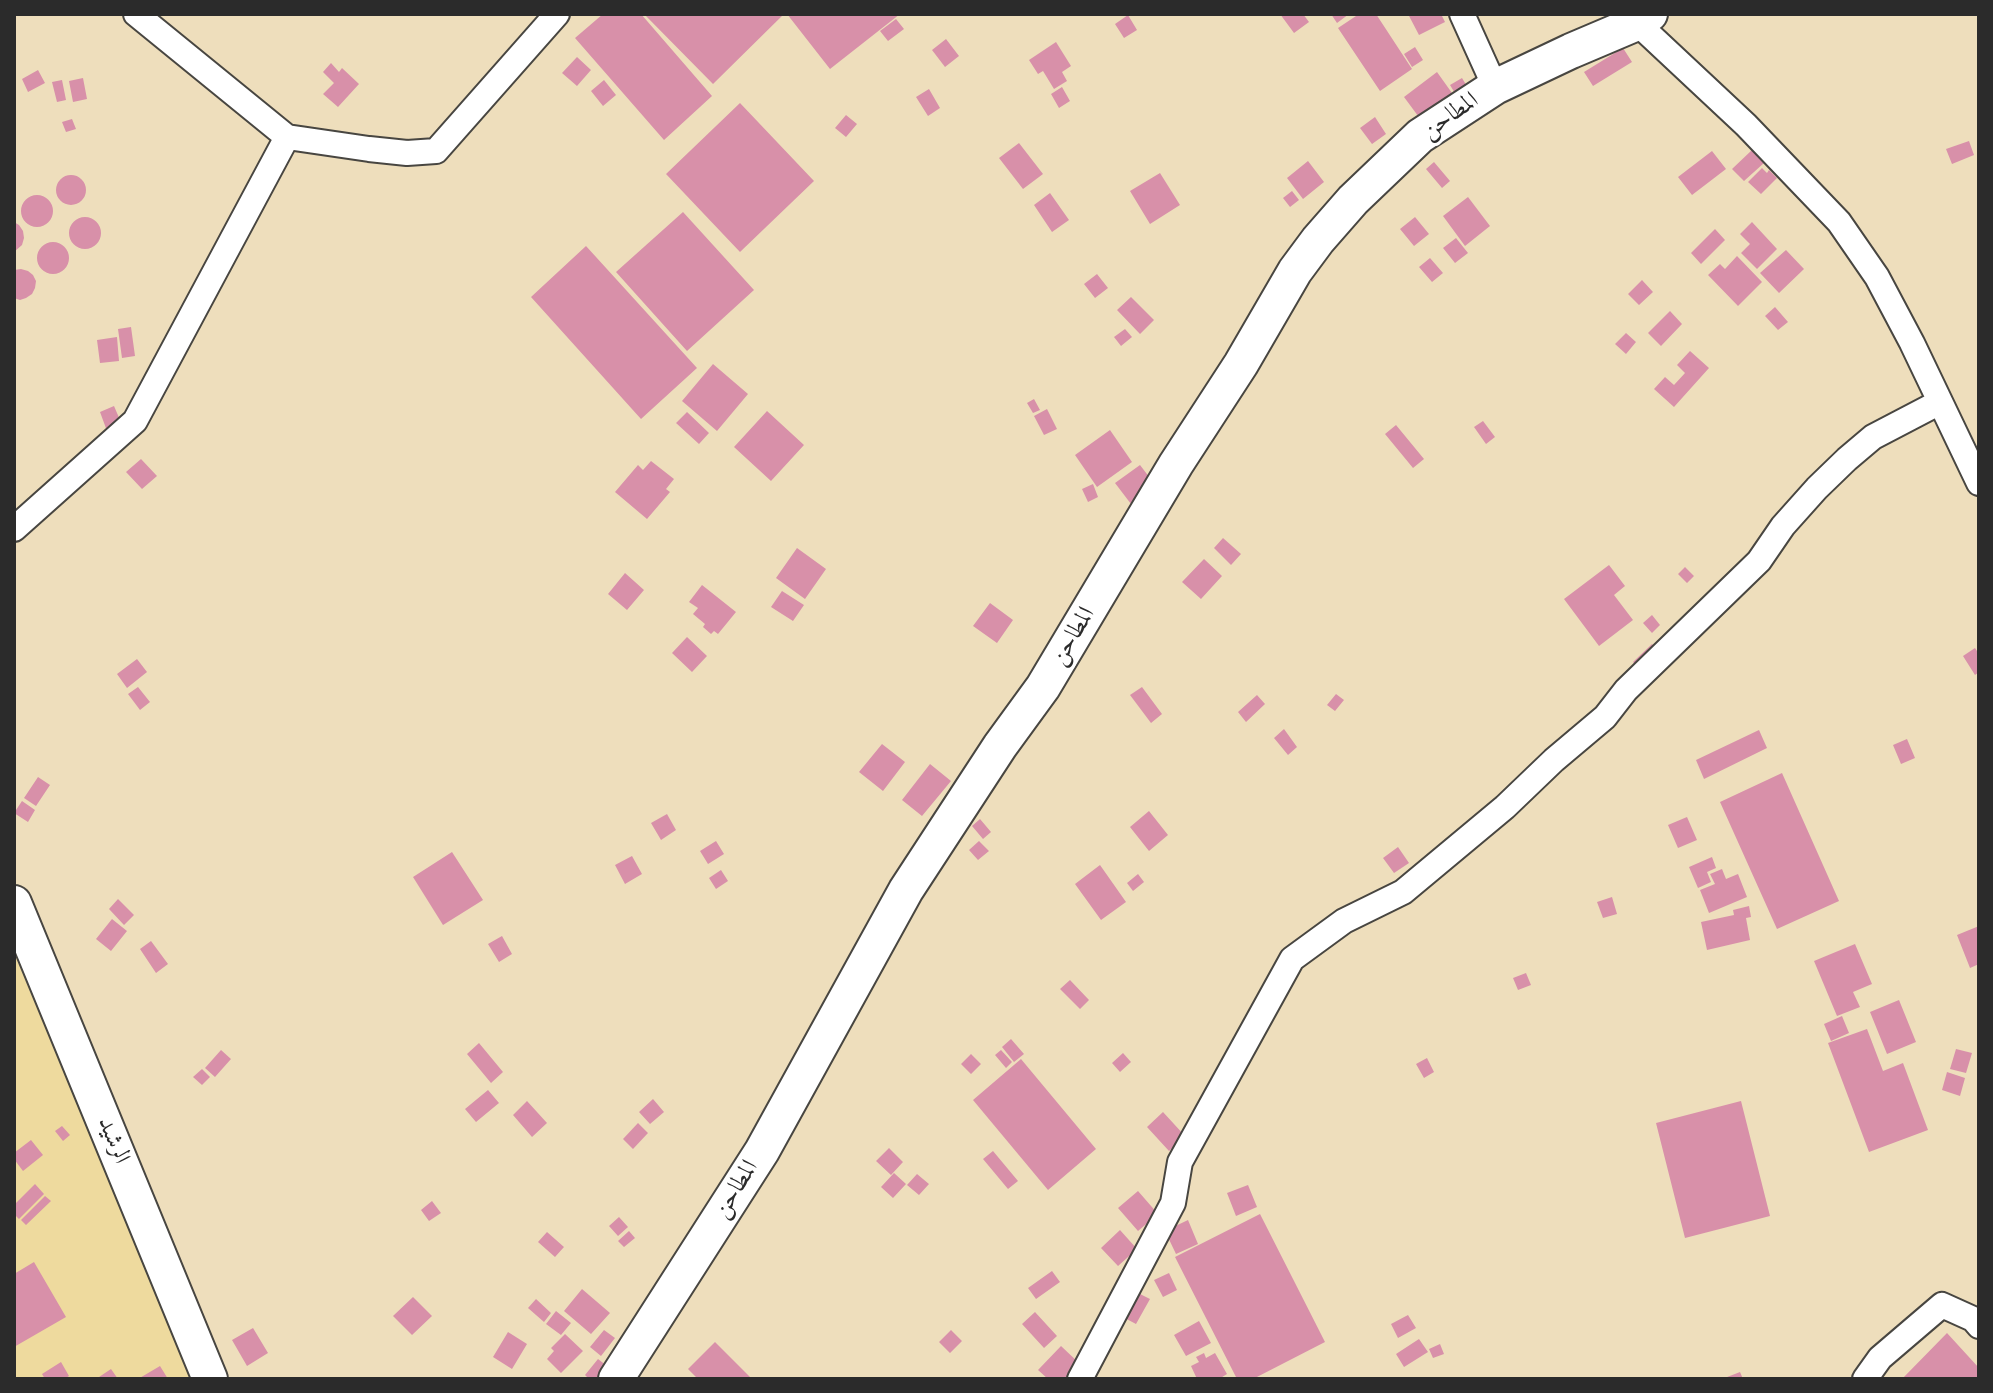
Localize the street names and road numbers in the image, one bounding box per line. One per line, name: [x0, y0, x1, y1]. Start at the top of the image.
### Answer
street label: المطاحن: [1417, 87, 1485, 147]
street label: المطاحن: [1045, 603, 1103, 671]
street label: الرشيد: [90, 1113, 134, 1169]
street label: المطاحن: [708, 1156, 766, 1224]

